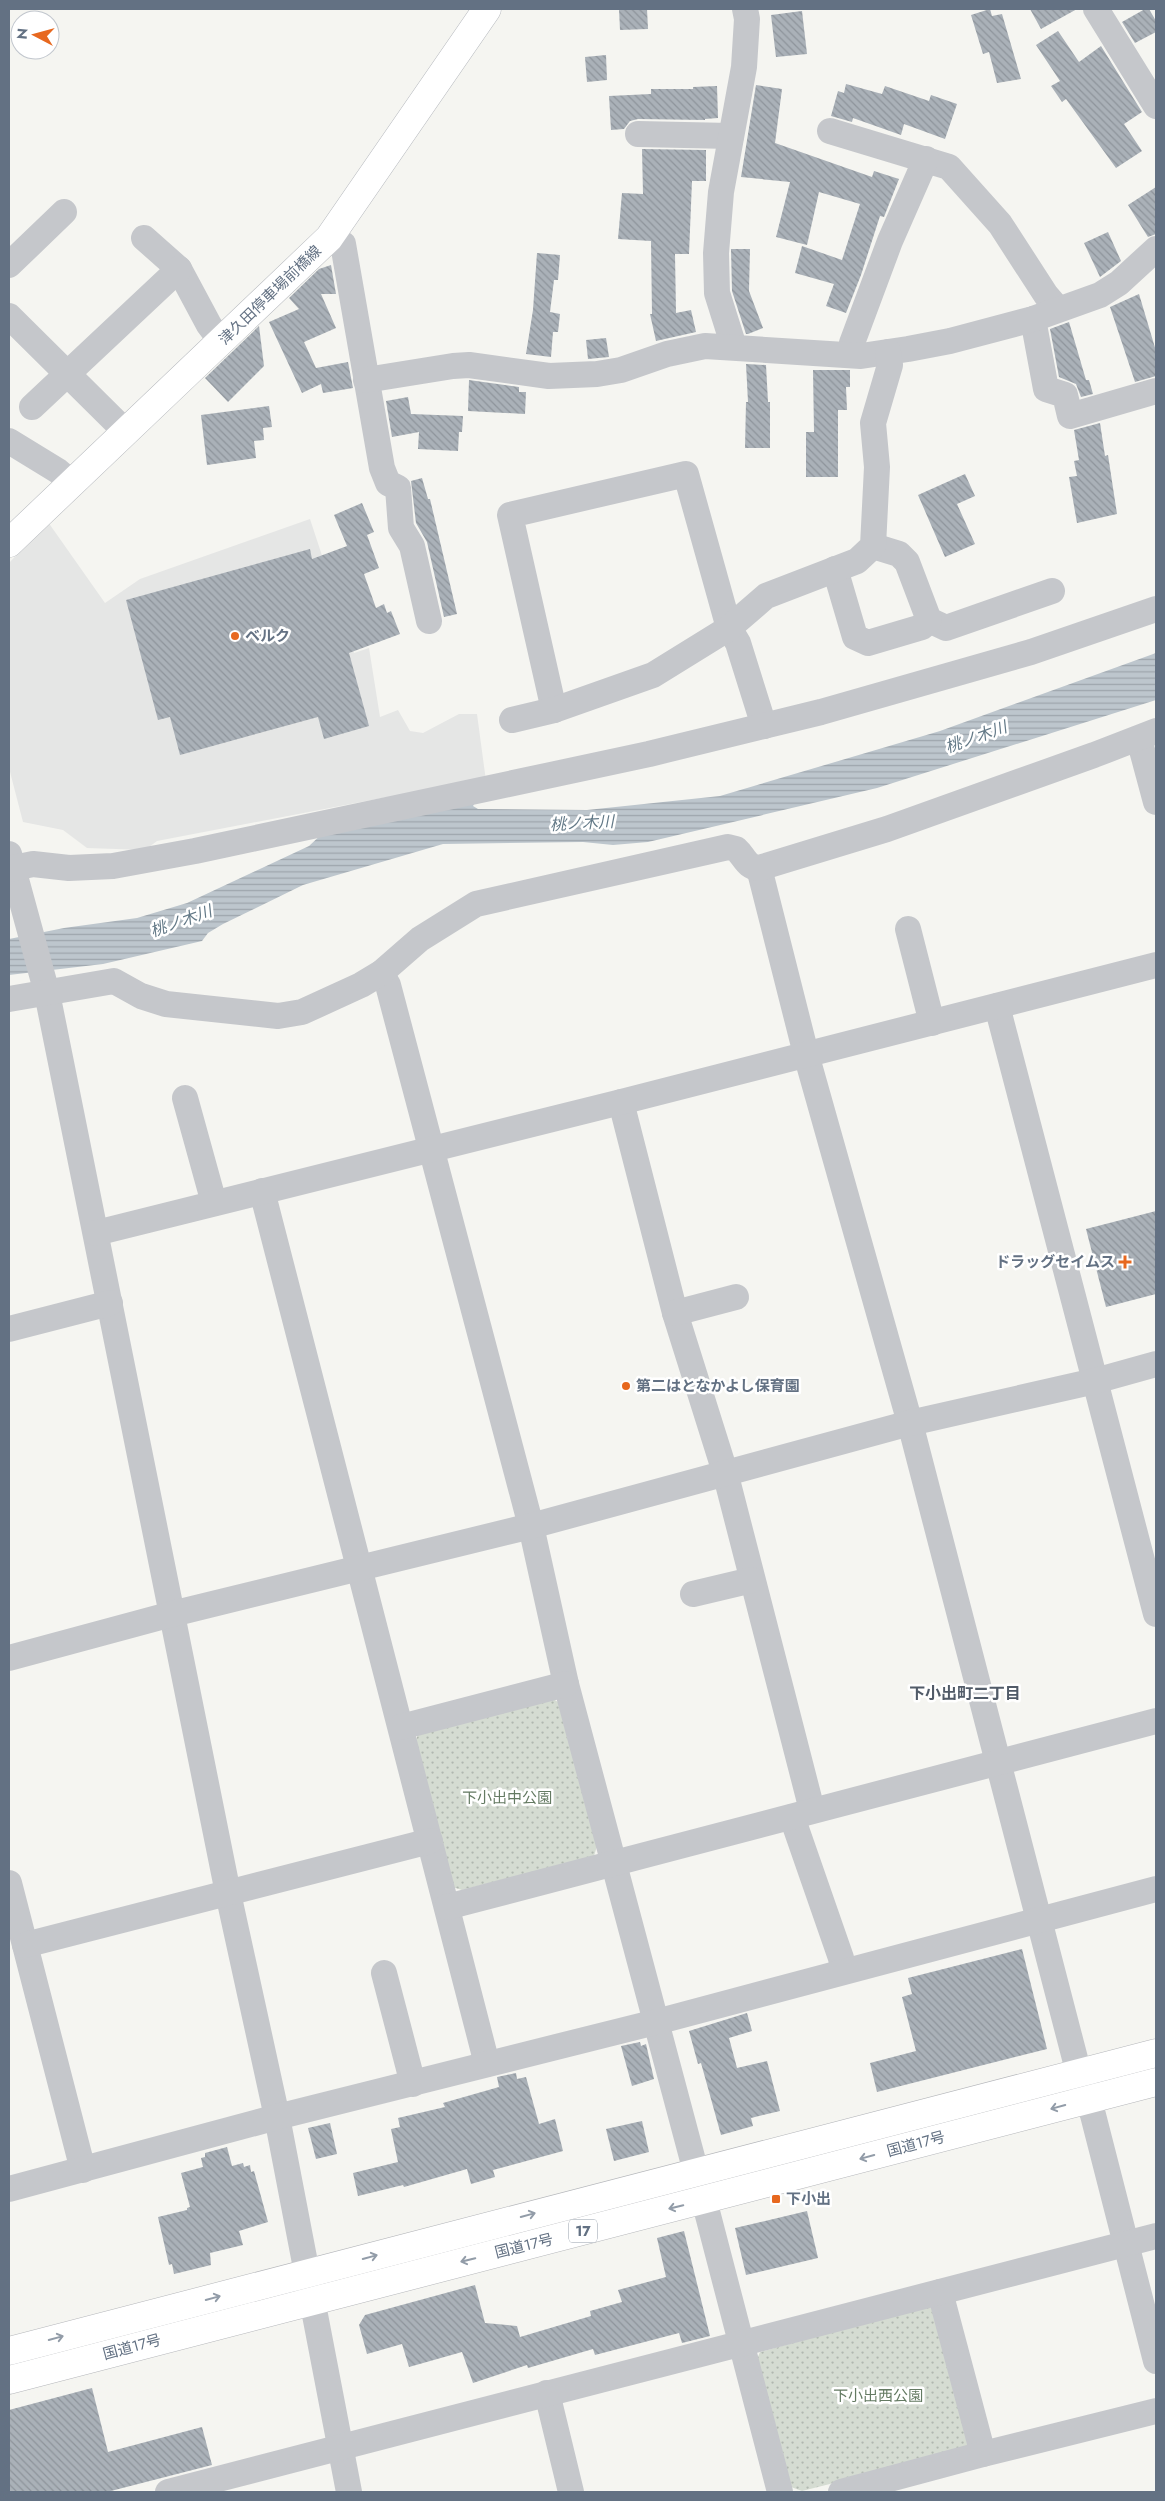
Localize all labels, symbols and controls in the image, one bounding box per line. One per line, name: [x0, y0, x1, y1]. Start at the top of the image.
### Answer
north arrow: [10, 10, 60, 60]
text: N: [12, 27, 33, 40]
street label: 津久田停車場前橋線: [214, 240, 326, 350]
place label: ベルク: [245, 625, 290, 647]
marker: ベルク: [229, 630, 241, 642]
water label: 桃ノ木川: [942, 715, 1012, 759]
water label: 桃ノ木川: [549, 810, 617, 836]
water label: 桃ノ木川: [147, 899, 217, 943]
place label: ドラッグセイムス: [995, 1251, 1115, 1273]
marker: ドラッグセイムス: [1119, 1256, 1131, 1268]
place label: 第二はとなかよし保育園: [636, 1375, 800, 1397]
marker: 第二はとなかよし保育園: [620, 1380, 632, 1392]
district label: 下小出町二丁目: [909, 1682, 1021, 1705]
park label: 下小出中公園: [462, 1787, 552, 1809]
one-way arrow: [1051, 2103, 1067, 2112]
street label: 国道17号: [884, 2126, 948, 2162]
one-way arrow: [860, 2153, 876, 2162]
place label: 下小出: [786, 2188, 831, 2210]
marker: 下小出: [770, 2193, 782, 2205]
one-way arrow: [669, 2203, 685, 2212]
one-way arrow: [519, 2210, 535, 2220]
road number: 17: [569, 2220, 597, 2242]
street label: 国道17号: [492, 2228, 556, 2264]
one-way arrow: [362, 2251, 378, 2261]
one-way arrow: [460, 2256, 476, 2265]
one-way arrow: [205, 2292, 221, 2302]
street label: 国道17号: [100, 2329, 164, 2365]
one-way arrow: [47, 2333, 63, 2343]
park label: 下小出西公園: [833, 2385, 923, 2407]

